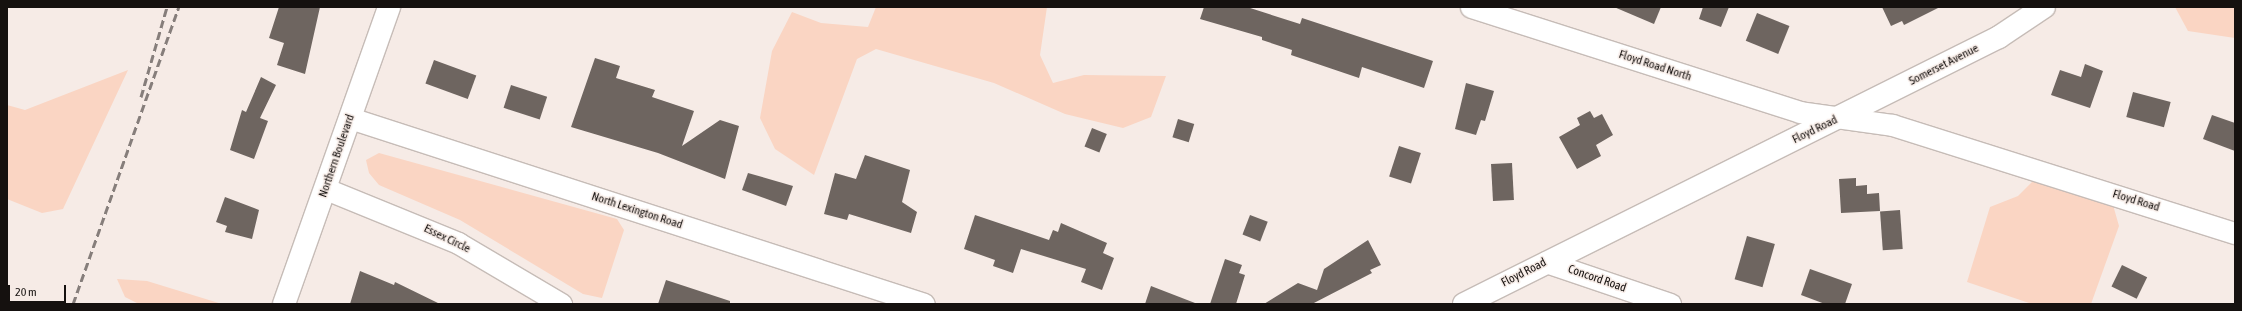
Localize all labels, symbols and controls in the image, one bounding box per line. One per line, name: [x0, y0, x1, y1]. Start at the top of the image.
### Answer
street label: Somerset Avenue: [1907, 41, 1981, 89]
street label: Floyd Road North: [1617, 47, 1693, 85]
street label: Northern Boulevard: [316, 113, 358, 199]
street label: Floyd Road: [1790, 113, 1840, 147]
street label: Floyd Road: [2111, 187, 2161, 215]
street label: North Lexington Road: [590, 189, 684, 233]
street label: Essex Circle: [421, 222, 473, 256]
street label: Floyd Road: [1499, 256, 1549, 290]
street label: Concord Road: [1566, 262, 1628, 296]
scale bar: [10, 277, 68, 303]
text: 20 m: [15, 285, 37, 299]

